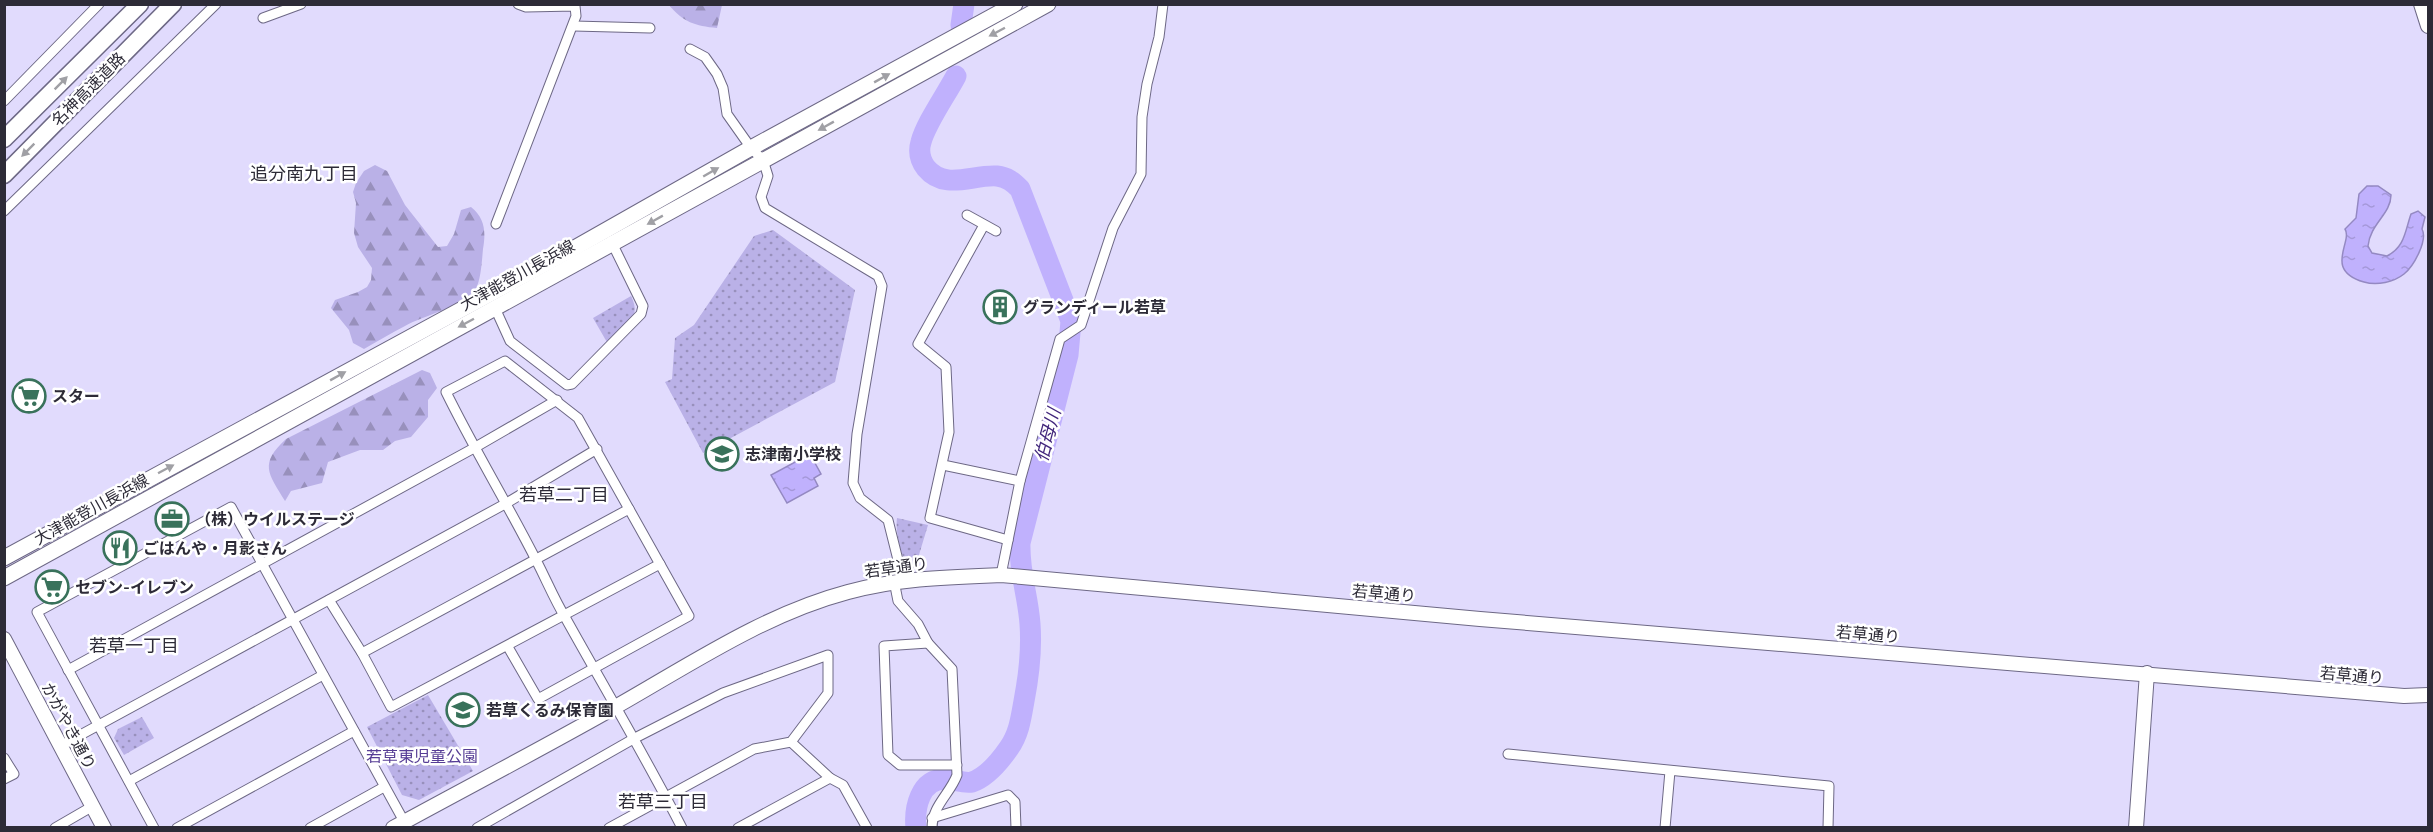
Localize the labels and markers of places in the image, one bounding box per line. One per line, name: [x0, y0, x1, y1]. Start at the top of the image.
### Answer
building icon: グランディール若草: [982, 289, 1018, 325]
place label: グランディール若草: [1023, 297, 1166, 319]
supermarket icon: スター: [11, 378, 47, 414]
place label: スター: [52, 386, 100, 408]
school or university icon: 志津南小学校: [704, 436, 740, 472]
place label: 志津南小学校: [745, 444, 841, 466]
office icon: （株）ウイルステージ: [154, 501, 190, 537]
place label: （株）ウイルステージ: [195, 509, 355, 531]
restaurant icon: ごはんや・月影さん: [102, 530, 138, 566]
place label: ごはんや・月影さん: [143, 538, 287, 560]
supermarket icon: セブン-イレブン: [34, 569, 70, 605]
place label: セブン-イレブン: [75, 577, 194, 599]
school or university icon: 若草くるみ保育園: [445, 692, 481, 728]
place label: 若草くるみ保育園: [486, 700, 614, 722]

